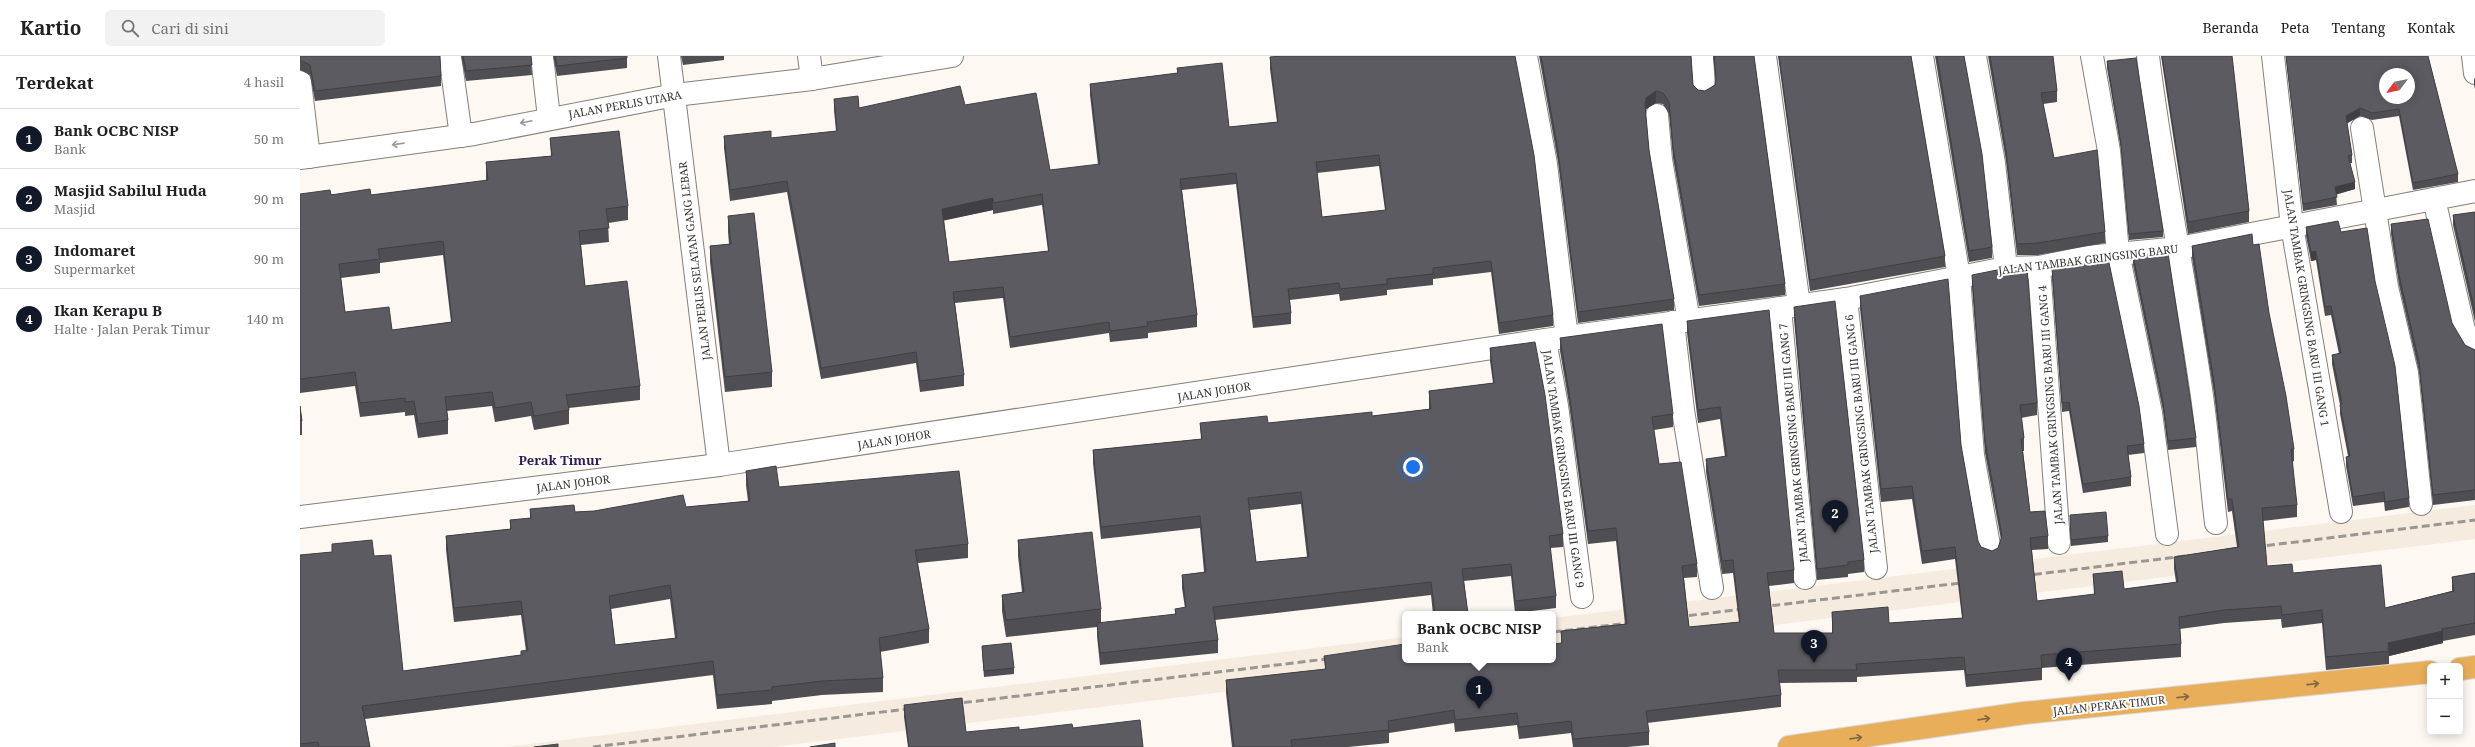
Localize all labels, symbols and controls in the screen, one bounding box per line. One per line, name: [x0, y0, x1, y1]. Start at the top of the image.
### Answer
search box: [105, 10, 385, 46]
text: Kartio: [20, 15, 81, 41]
icon: search: [119, 17, 141, 39]
text: Cari di sini: [151, 18, 229, 38]
text: Beranda: [2202, 18, 2259, 37]
text: Peta: [2281, 18, 2310, 37]
text: Tentang: [2332, 18, 2385, 37]
text: Kontak: [2407, 18, 2455, 37]
north arrow: [2379, 68, 2415, 104]
text: Terdekat: [16, 71, 94, 94]
text: 4 hasil: [244, 73, 284, 91]
street label: JALAN PERLIS UTARA: [566, 87, 683, 122]
one-way arrow: [520, 119, 533, 127]
text: Bank OCBC NISP: [54, 120, 179, 140]
text: 1: [25, 130, 33, 148]
text: 50 m: [254, 130, 284, 148]
text: Bank: [54, 140, 86, 158]
one-way arrow: [392, 141, 405, 148]
street label: JALAN PERLIS SELATAN GANG LEBAR: [674, 160, 714, 362]
text: Masjid Sabilul Huda: [54, 180, 207, 200]
street label: JALAN TAMBAK GRINGSING BARU III GANG 1: [2281, 187, 2333, 428]
text: 2: [25, 190, 33, 208]
text: 90 m: [254, 190, 284, 208]
text: Masjid: [54, 200, 95, 218]
text: Indomaret: [54, 240, 135, 260]
street label: JALAN TAMBAK GRINGSING BARU: [1996, 241, 2179, 278]
text: 3: [25, 250, 33, 268]
text: 90 m: [254, 250, 284, 268]
text: Supermarket: [54, 260, 135, 278]
street label: JALAN TAMBAK GRINGSING BARU III GANG 4: [2034, 285, 2066, 526]
text: Ikan Kerapu B: [54, 300, 162, 320]
text: 4: [25, 310, 33, 328]
text: 140 m: [247, 310, 284, 328]
street label: JALAN TAMBAK GRINGSING BARU III GANG 6: [1841, 314, 1881, 555]
text: Halte · Jalan Perak Timur: [54, 320, 210, 338]
street label: JALAN TAMBAK GRINGSING BARU III GANG 7: [1775, 323, 1811, 564]
street label: JALAN TAMBAK GRINGSING BARU III GANG 9: [1540, 348, 1588, 589]
street label: JALAN JOHOR: [1175, 378, 1252, 404]
street label: JALAN JOHOR: [855, 426, 932, 452]
district label: Perak Timur: [518, 451, 602, 469]
your location: [1403, 457, 1423, 477]
street label: JALAN JOHOR: [535, 471, 611, 495]
pin: 2: [1822, 500, 1848, 533]
popup: [1402, 611, 1556, 663]
text: Bank OCBC NISP: [1417, 618, 1541, 638]
pin: 3: [1801, 630, 1827, 663]
text: Bank: [1417, 638, 1449, 656]
pin: 4: [2056, 648, 2082, 681]
map controls: [2427, 663, 2463, 735]
button: +: [2427, 663, 2463, 699]
pin: 1: [1466, 676, 1492, 709]
one-way arrow: [2306, 680, 2319, 688]
street label: JALAN PERAK TIMUR: [2051, 692, 2167, 718]
one-way arrow: [2176, 693, 2189, 701]
button: −: [2427, 699, 2463, 735]
one-way arrow: [1978, 715, 1991, 723]
one-way arrow: [1849, 734, 1862, 742]

